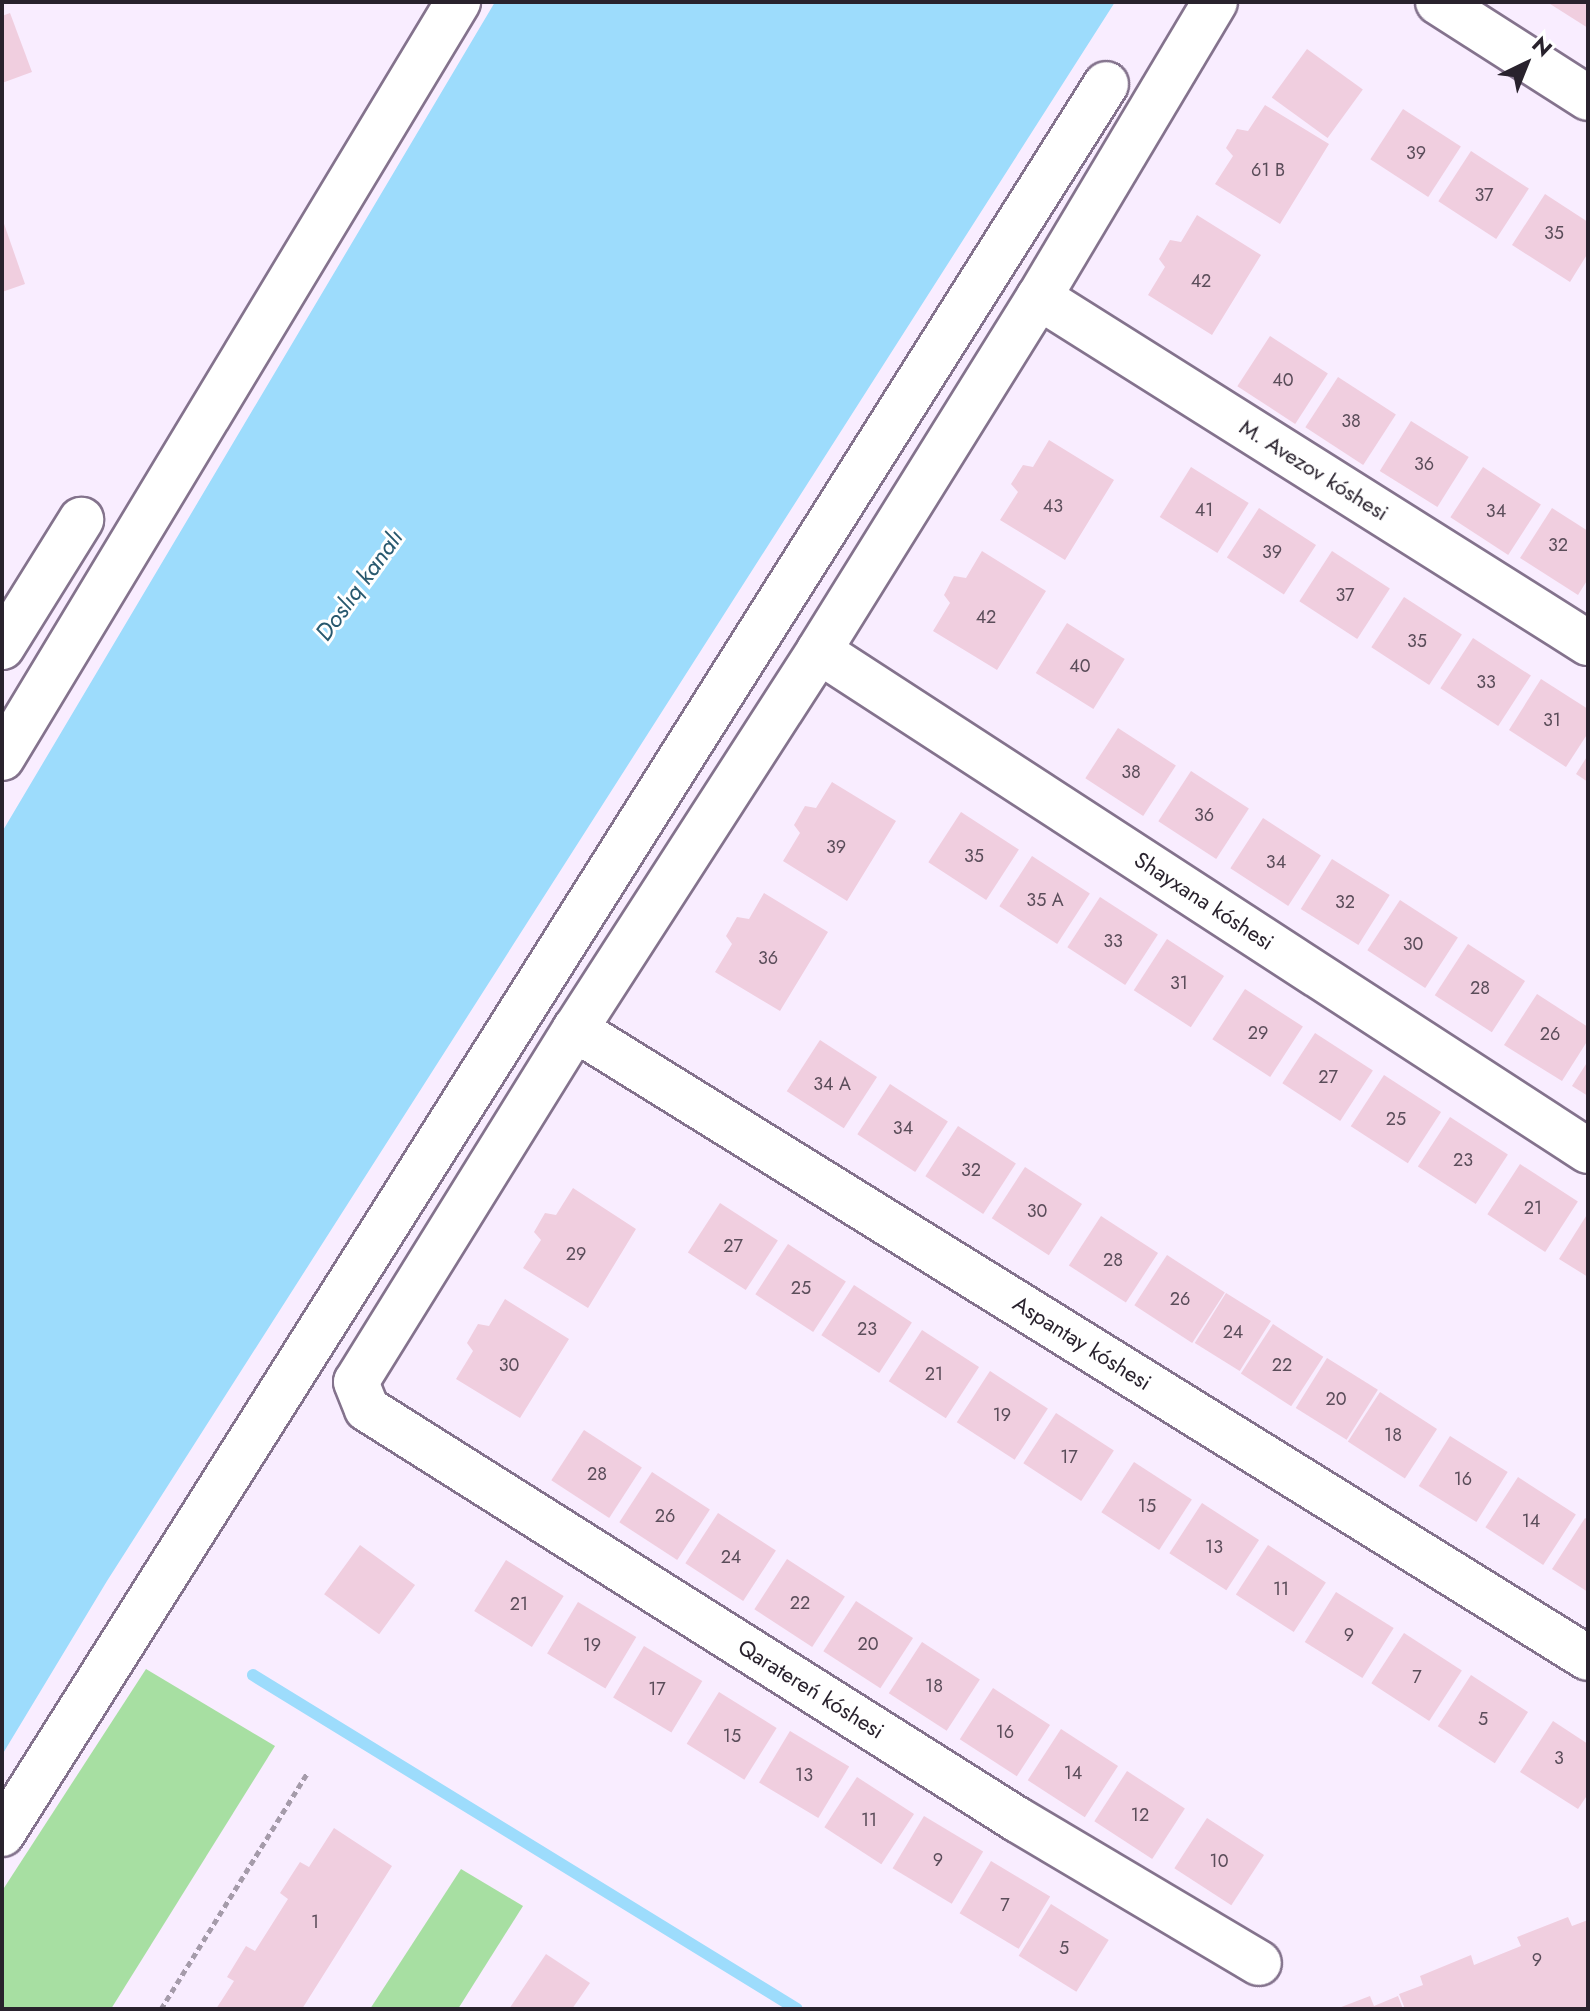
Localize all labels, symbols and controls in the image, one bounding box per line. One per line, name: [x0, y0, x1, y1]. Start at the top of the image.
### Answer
north arrow: [1486, 24, 1566, 104]
text: N: [1525, 29, 1560, 64]
house number: 39: [1406, 142, 1426, 164]
house number: 61 В: [1251, 159, 1285, 181]
house number: 37: [1474, 184, 1494, 206]
house number: 35: [1544, 222, 1564, 244]
house number: 42: [1191, 270, 1211, 292]
house number: 40: [1272, 369, 1294, 391]
house number: 38: [1341, 410, 1361, 432]
street label: M. Avezov kóshesi: [1235, 414, 1393, 526]
house number: 36: [1414, 453, 1434, 475]
house number: 43: [1043, 495, 1063, 517]
house number: 41: [1195, 499, 1213, 521]
house number: 34: [1486, 500, 1506, 522]
water label: Doslıq kanalı: [309, 524, 409, 646]
house number: 32: [1548, 534, 1568, 556]
house number: 39: [1262, 541, 1282, 563]
house number: 37: [1335, 584, 1355, 606]
house number: 42: [976, 606, 996, 628]
house number: 35: [1407, 630, 1427, 652]
house number: 40: [1069, 655, 1091, 677]
house number: 33: [1476, 671, 1496, 693]
house number: 31: [1543, 709, 1561, 731]
house number: 38: [1121, 761, 1141, 783]
house number: 36: [1194, 804, 1214, 826]
house number: 39: [826, 836, 846, 858]
house number: 35: [964, 845, 984, 867]
street label: Shayxana kóshesi: [1129, 846, 1279, 956]
house number: 34: [1266, 851, 1286, 873]
house number: 35 А: [1026, 889, 1064, 911]
house number: 32: [1335, 891, 1355, 913]
house number: 33: [1103, 930, 1123, 952]
house number: 30: [1403, 933, 1423, 955]
house number: 36: [758, 947, 778, 969]
house number: 31: [1170, 972, 1188, 994]
house number: 28: [1470, 977, 1490, 999]
house number: 29: [1248, 1022, 1268, 1044]
house number: 26: [1540, 1023, 1560, 1045]
house number: 27: [1318, 1066, 1338, 1088]
house number: 34 А: [813, 1073, 851, 1095]
house number: 25: [1386, 1108, 1406, 1130]
house number: 34: [893, 1117, 913, 1139]
house number: 23: [1453, 1149, 1473, 1171]
house number: 32: [961, 1159, 981, 1181]
house number: 21: [1524, 1197, 1542, 1219]
house number: 30: [1027, 1200, 1047, 1222]
house number: 27: [723, 1235, 743, 1257]
house number: 29: [566, 1243, 586, 1265]
house number: 28: [1103, 1249, 1123, 1271]
house number: 25: [791, 1277, 811, 1299]
house number: 26: [1170, 1288, 1190, 1310]
street label: Aspantay kóshesi: [1008, 1290, 1156, 1396]
house number: 23: [857, 1318, 877, 1340]
house number: 24: [1223, 1321, 1243, 1343]
house number: 30: [499, 1354, 519, 1376]
house number: 22: [1272, 1354, 1292, 1376]
house number: 21: [925, 1363, 943, 1385]
house number: 20: [1325, 1388, 1347, 1410]
house number: 19: [993, 1404, 1011, 1426]
house number: 18: [1384, 1424, 1402, 1446]
house number: 17: [1060, 1446, 1078, 1468]
house number: 28: [587, 1463, 607, 1485]
house number: 16: [1454, 1468, 1472, 1490]
house number: 15: [1138, 1495, 1156, 1517]
house number: 26: [655, 1505, 675, 1527]
house number: 14: [1522, 1510, 1540, 1532]
house number: 13: [1205, 1536, 1223, 1558]
house number: 24: [721, 1546, 741, 1568]
house number: 11: [1273, 1578, 1289, 1600]
house number: 22: [790, 1592, 810, 1614]
house number: 21: [510, 1593, 528, 1615]
house number: 9: [1344, 1624, 1354, 1646]
house number: 20: [857, 1633, 879, 1655]
house number: 19: [583, 1634, 601, 1656]
street label: Qaratereń kóshesi: [733, 1634, 889, 1744]
house number: 7: [1412, 1666, 1422, 1688]
house number: 18: [925, 1675, 943, 1697]
house number: 17: [648, 1678, 666, 1700]
house number: 5: [1478, 1708, 1488, 1730]
house number: 16: [996, 1721, 1014, 1743]
house number: 15: [723, 1725, 741, 1747]
house number: 3: [1554, 1747, 1564, 1769]
house number: 14: [1064, 1762, 1082, 1784]
house number: 13: [795, 1764, 813, 1786]
house number: 12: [1131, 1804, 1149, 1826]
house number: 11: [861, 1809, 877, 1831]
house number: 9: [933, 1849, 943, 1871]
house number: 10: [1210, 1850, 1228, 1872]
house number: 7: [1000, 1894, 1010, 1916]
house number: 1: [311, 1911, 319, 1933]
house number: 5: [1059, 1937, 1069, 1959]
house number: 9: [1532, 1949, 1542, 1971]

